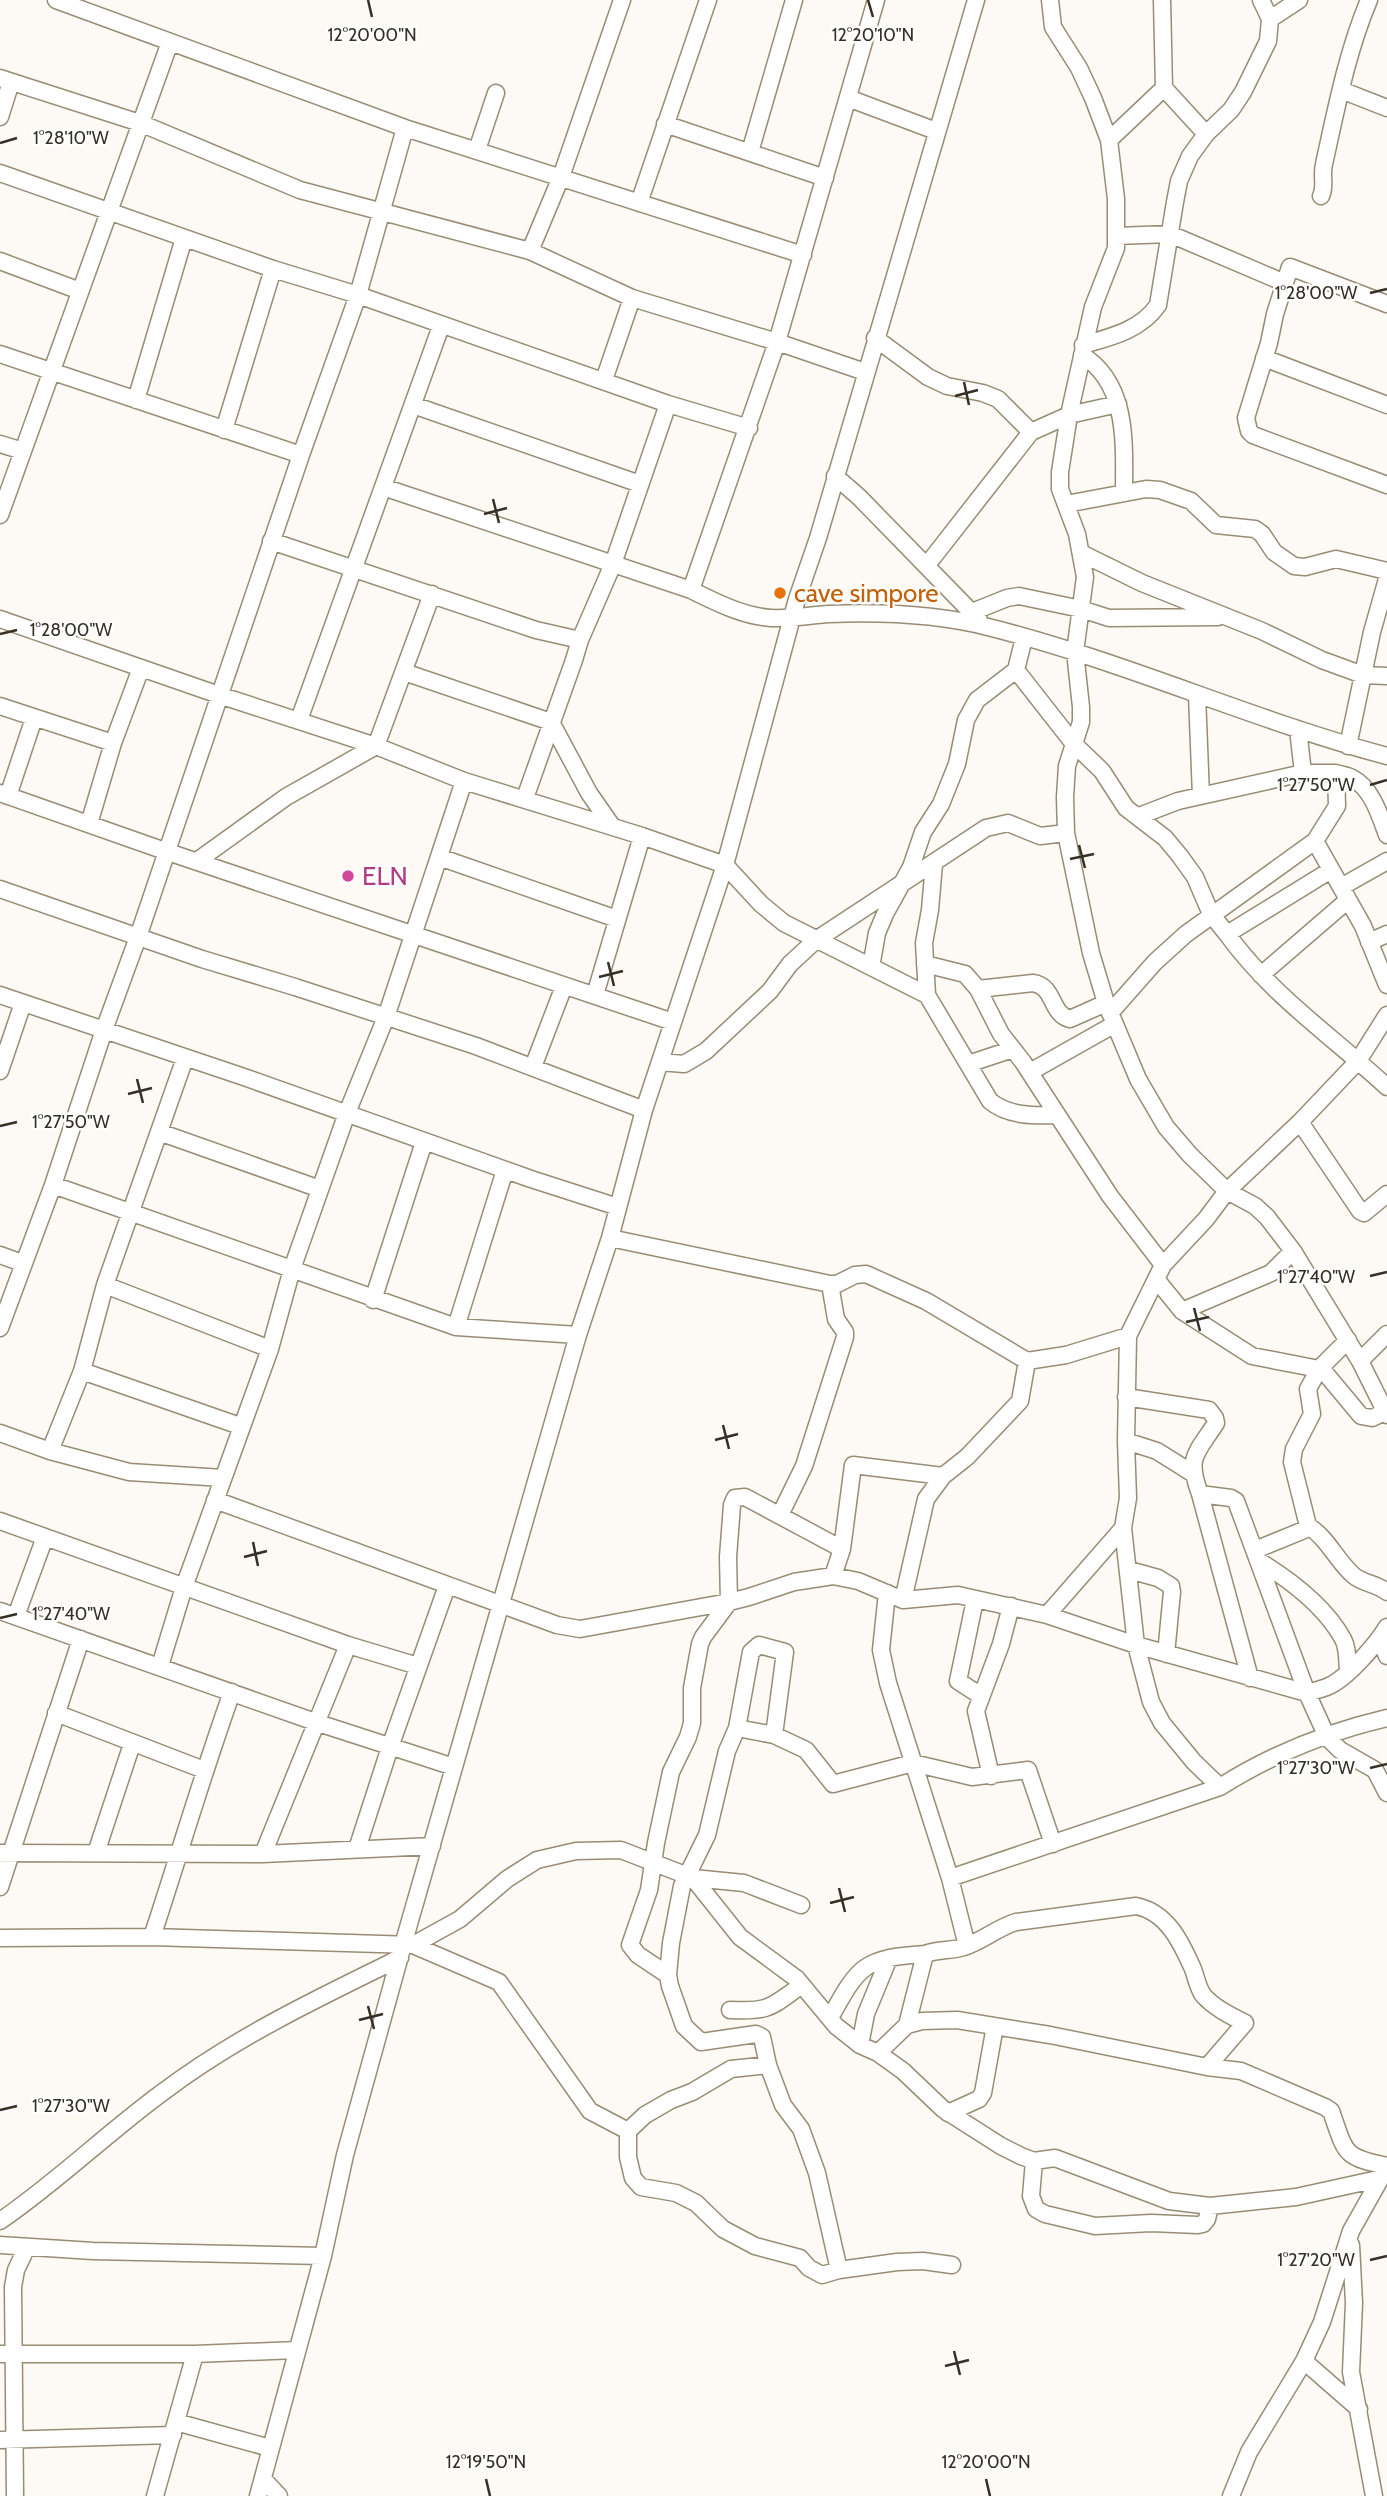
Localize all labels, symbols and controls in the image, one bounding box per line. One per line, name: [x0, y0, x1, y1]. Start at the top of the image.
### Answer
text: 12°20'00"N: [327, 24, 417, 46]
text: 12°20'10"N: [832, 24, 914, 46]
text: 1°28'10"W: [33, 127, 109, 149]
text: 1°28'00"W: [1275, 282, 1357, 304]
place label: cave simpore: [794, 577, 939, 609]
marker: cave simpore: [772, 585, 788, 601]
text: 1°28'00"W: [30, 619, 112, 641]
text: 1°27'50"W: [1277, 774, 1355, 796]
place label: ELN: [362, 860, 408, 892]
marker: ELN: [340, 868, 356, 884]
text: 1°27'50"W: [32, 1111, 110, 1133]
text: 1°27'40"W: [1277, 1266, 1355, 1288]
text: 1°27'40"W: [32, 1603, 110, 1625]
text: 1°27'30"W: [1277, 1757, 1355, 1779]
text: 1°27'30"W: [32, 2095, 110, 2117]
text: 1°27'20"W: [1277, 2249, 1355, 2271]
text: 12°19'50"N: [446, 2451, 526, 2473]
text: 12°20'00"N: [941, 2451, 1031, 2473]

